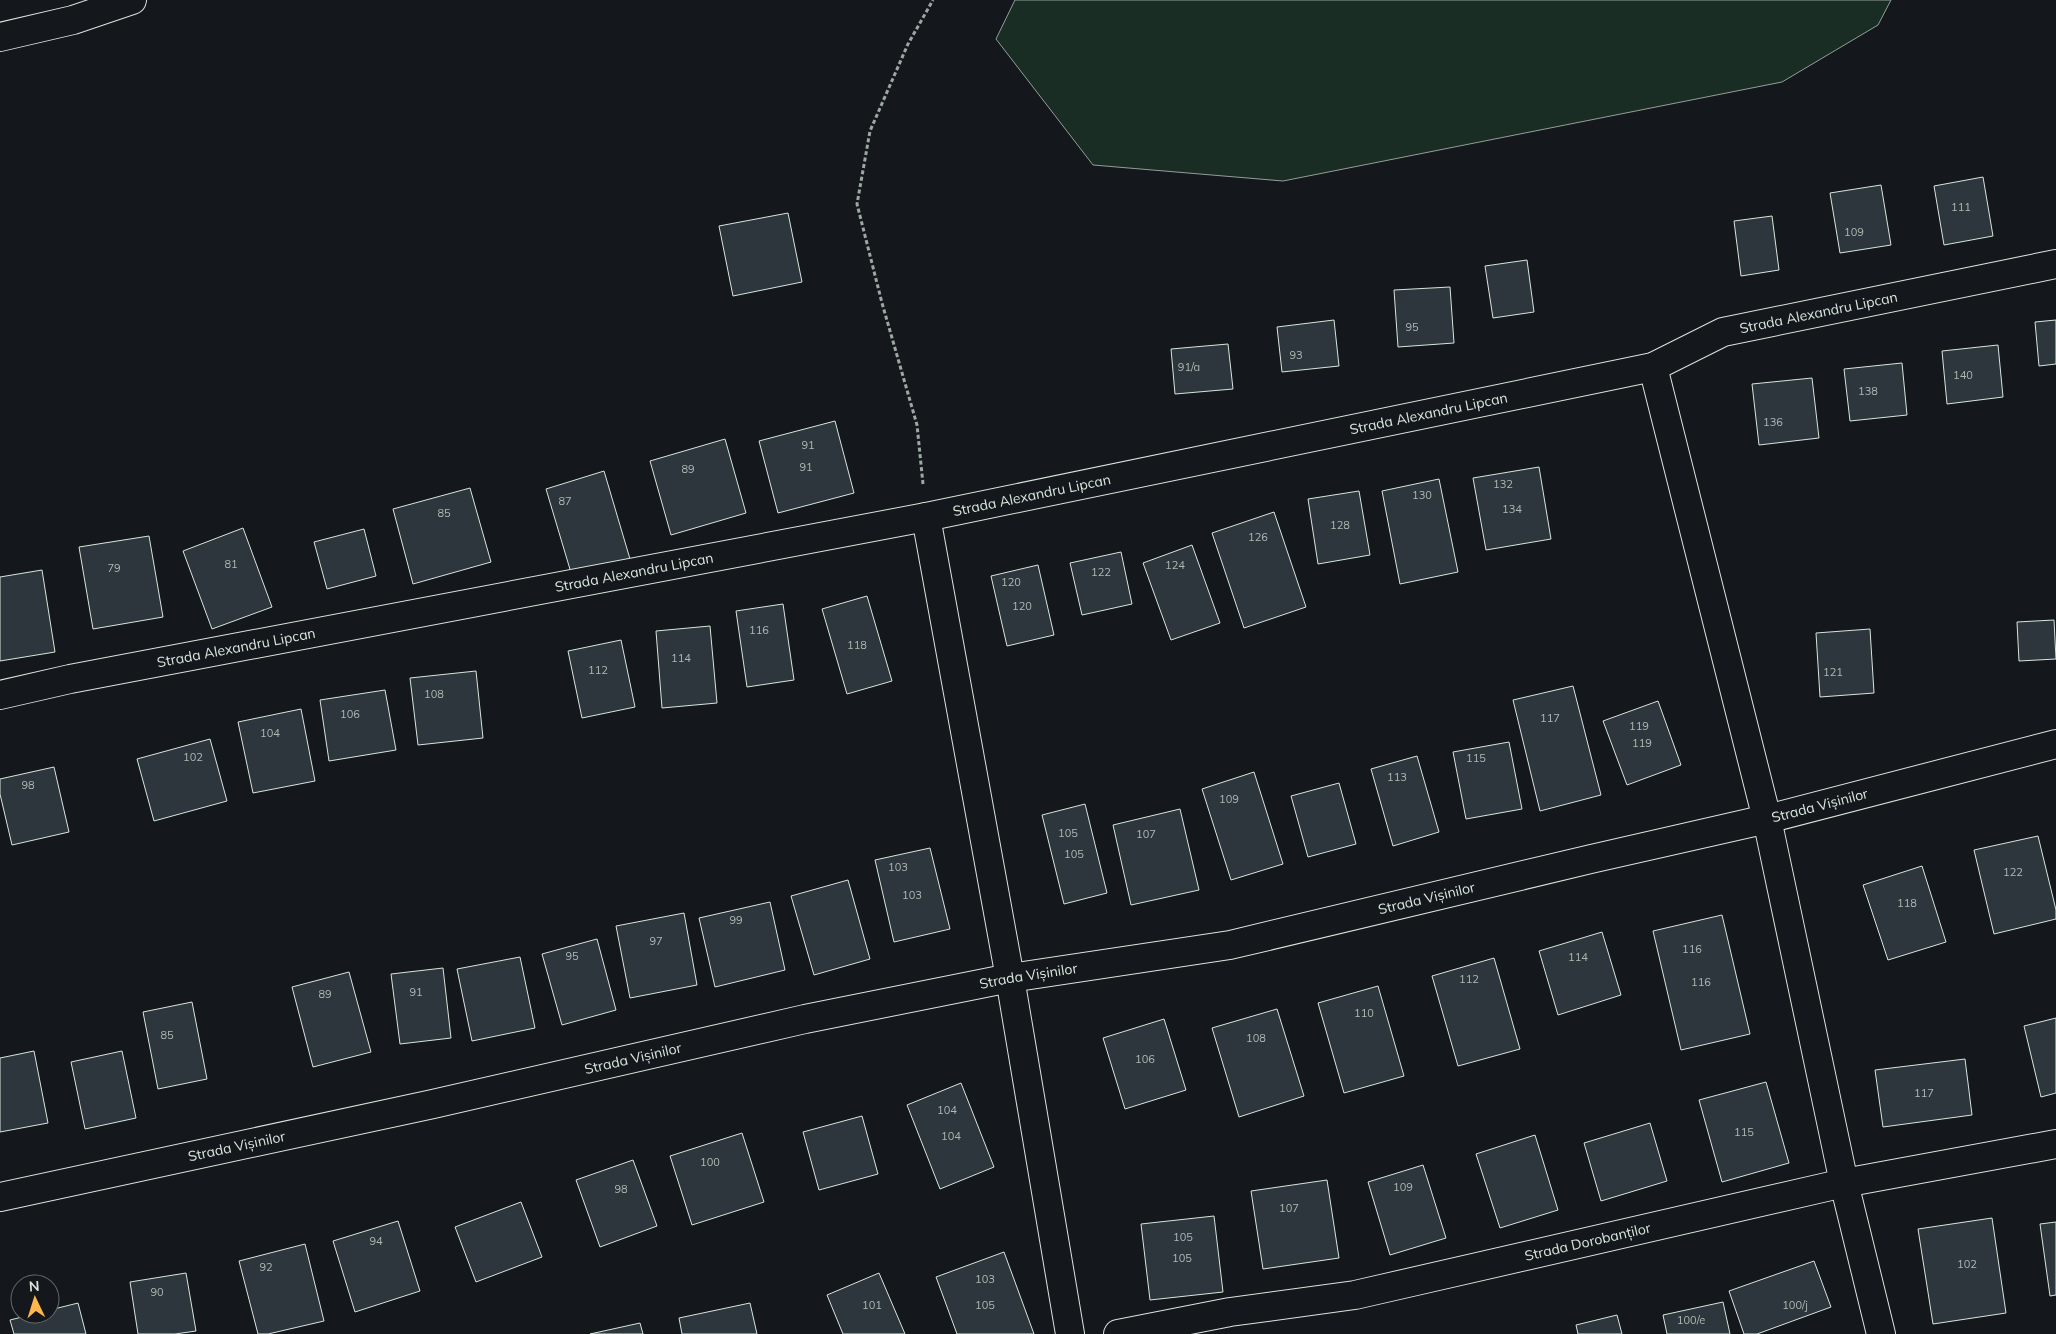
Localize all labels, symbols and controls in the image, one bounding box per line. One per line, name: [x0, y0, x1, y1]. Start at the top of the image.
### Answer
house number: 111: [1951, 200, 1971, 214]
house number: 109: [1844, 225, 1864, 239]
street label: Strada Alexandru Lipcan: [1738, 288, 1899, 337]
house number: 95: [1405, 320, 1419, 334]
house number: 93: [1289, 348, 1303, 362]
house number: 91/a: [1178, 360, 1200, 374]
house number: 140: [1953, 368, 1973, 382]
house number: 138: [1858, 384, 1878, 398]
street label: Strada Alexandru Lipcan: [1348, 388, 1509, 438]
house number: 136: [1763, 415, 1783, 429]
house number: 91: [801, 438, 815, 452]
house number: 91: [799, 460, 813, 474]
house number: 89: [681, 462, 695, 476]
street label: Strada Alexandru Lipcan: [951, 470, 1112, 520]
house number: 132: [1493, 477, 1513, 491]
house number: 130: [1412, 488, 1432, 502]
house number: 87: [558, 494, 572, 508]
house number: 134: [1502, 502, 1522, 516]
house number: 85: [437, 506, 451, 520]
house number: 128: [1330, 518, 1350, 532]
house number: 126: [1248, 530, 1268, 544]
street label: Strada Alexandru Lipcan: [553, 548, 715, 596]
house number: 81: [224, 557, 238, 571]
house number: 124: [1165, 558, 1185, 572]
house number: 79: [107, 561, 121, 575]
house number: 122: [1091, 565, 1111, 579]
house number: 120: [1001, 575, 1021, 589]
house number: 120: [1012, 599, 1032, 613]
house number: 116: [749, 623, 769, 637]
street label: Strada Alexandru Lipcan: [156, 624, 317, 671]
house number: 118: [847, 638, 867, 652]
house number: 114: [671, 651, 691, 665]
house number: 112: [588, 663, 608, 677]
house number: 121: [1823, 665, 1843, 679]
house number: 108: [424, 687, 444, 701]
house number: 106: [340, 707, 360, 721]
house number: 117: [1540, 711, 1560, 725]
house number: 119: [1629, 719, 1649, 733]
house number: 104: [260, 726, 280, 740]
house number: 119: [1632, 736, 1652, 750]
house number: 102: [183, 750, 203, 764]
house number: 115: [1466, 751, 1486, 765]
house number: 113: [1387, 770, 1407, 784]
house number: 98: [21, 778, 35, 792]
street label: Strada Vișinilor: [1770, 784, 1871, 826]
house number: 109: [1219, 792, 1239, 806]
house number: 105: [1058, 826, 1078, 840]
house number: 107: [1136, 827, 1156, 841]
house number: 105: [1064, 847, 1084, 861]
house number: 103: [888, 860, 908, 874]
house number: 122: [2003, 865, 2023, 879]
street label: Strada Vișinilor: [1376, 878, 1478, 918]
house number: 103: [902, 888, 922, 902]
house number: 118: [1897, 896, 1917, 910]
house number: 99: [729, 913, 743, 927]
house number: 97: [649, 934, 663, 948]
house number: 116: [1682, 942, 1702, 956]
house number: 95: [565, 949, 579, 963]
house number: 114: [1568, 950, 1588, 964]
street label: Strada Vișinilor: [978, 959, 1079, 993]
house number: 112: [1459, 972, 1479, 986]
house number: 116: [1691, 975, 1711, 989]
house number: 91: [409, 985, 423, 999]
house number: 89: [318, 987, 332, 1001]
house number: 110: [1354, 1006, 1374, 1020]
house number: 85: [160, 1028, 174, 1042]
house number: 108: [1246, 1031, 1266, 1045]
street label: Strada Vișinilor: [583, 1038, 684, 1078]
house number: 106: [1135, 1052, 1155, 1066]
house number: 117: [1914, 1086, 1934, 1100]
house number: 104: [937, 1103, 957, 1117]
house number: 115: [1734, 1125, 1754, 1139]
street label: Strada Vișinilor: [186, 1127, 288, 1165]
house number: 104: [941, 1129, 961, 1143]
house number: 100: [700, 1155, 720, 1169]
house number: 109: [1393, 1180, 1413, 1194]
house number: 98: [614, 1182, 628, 1196]
house number: 107: [1279, 1201, 1299, 1215]
street label: Strada Dorobanților: [1523, 1218, 1653, 1265]
house number: 105: [1173, 1230, 1193, 1244]
house number: 94: [369, 1234, 383, 1248]
house number: 105: [1172, 1251, 1192, 1265]
house number: 102: [1957, 1257, 1977, 1271]
house number: 92: [259, 1260, 273, 1274]
house number: 103: [975, 1272, 995, 1286]
north arrow: [10, 1274, 60, 1324]
text: N: [28, 1277, 40, 1295]
house number: 90: [150, 1285, 164, 1299]
house number: 101: [862, 1298, 882, 1312]
house number: 105: [975, 1298, 995, 1312]
house number: 100/j: [1782, 1298, 1808, 1312]
house number: 100/e: [1677, 1313, 1705, 1327]

